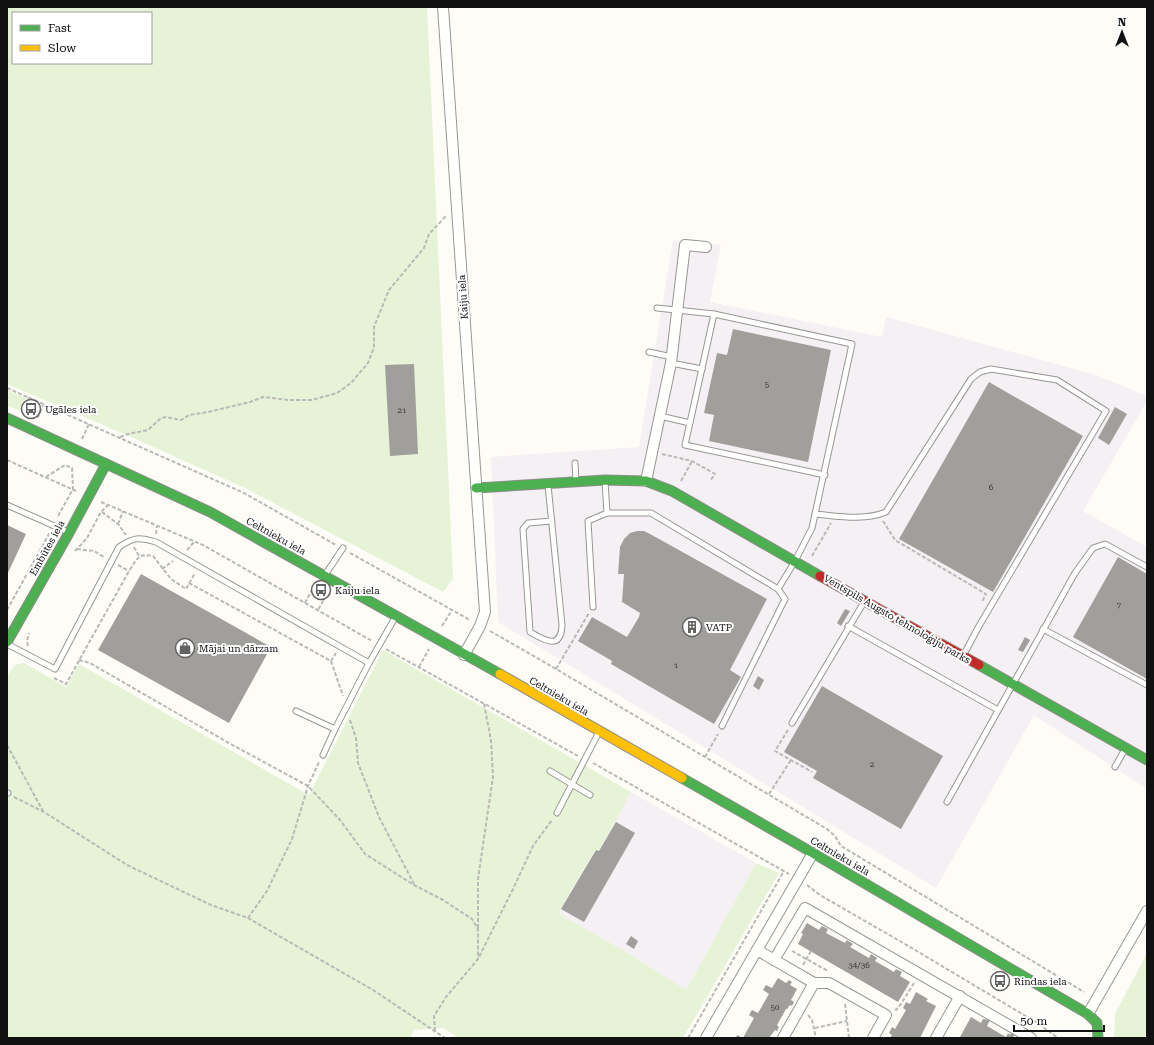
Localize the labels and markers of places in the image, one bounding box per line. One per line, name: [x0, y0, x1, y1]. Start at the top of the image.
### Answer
bus stop icon: Ugāles iela: [20, 398, 42, 420]
place label: Ugāles iela: [45, 404, 97, 415]
bus stop icon: Kaiju iela: [310, 579, 332, 601]
place label: Kaiju iela: [335, 585, 380, 596]
building icon: VATP: [681, 616, 703, 638]
place label: VATP: [706, 622, 733, 633]
shop icon: Mājai un dārzam: [174, 637, 196, 659]
place label: Mājai un dārzam: [199, 643, 278, 654]
bus stop icon: Rindas iela: [989, 970, 1011, 992]
place label: Rindas iela: [1014, 976, 1067, 987]

